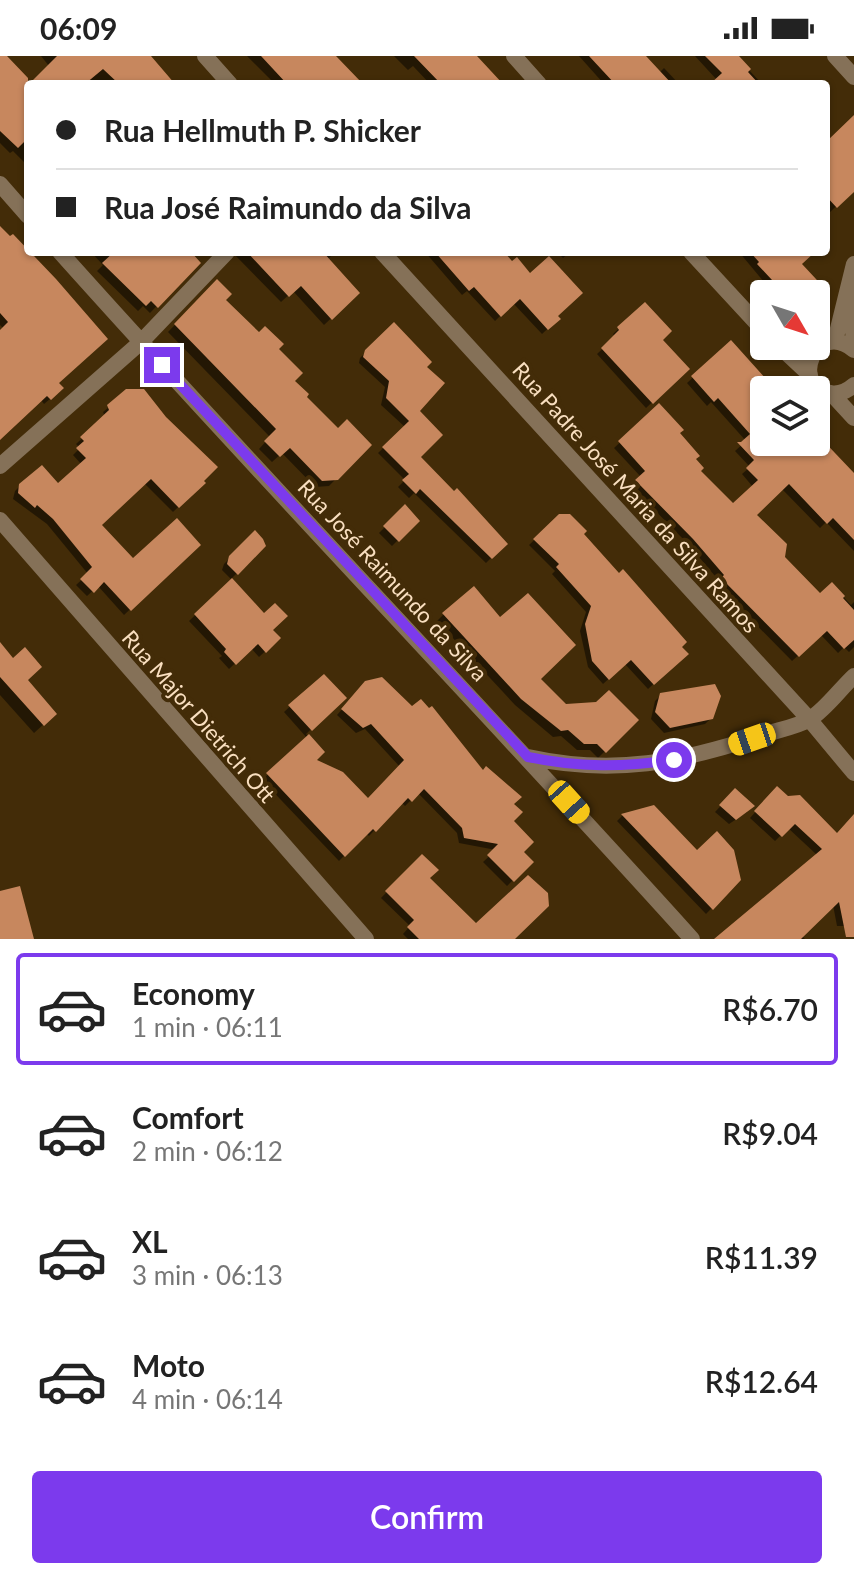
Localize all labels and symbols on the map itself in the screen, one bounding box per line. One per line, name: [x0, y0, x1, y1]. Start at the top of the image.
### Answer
north arrow: [750, 280, 830, 360]
route end: [144, 347, 180, 383]
street label: Rua Padre José Maria da Silva Ramos: [507, 356, 765, 638]
street label: Rua José Raimundo da Silva: [292, 474, 494, 686]
street label: Rua Major Dietrich Ott: [117, 624, 281, 808]
car: [725, 720, 779, 758]
route start: [656, 742, 692, 778]
car: [544, 776, 594, 828]

